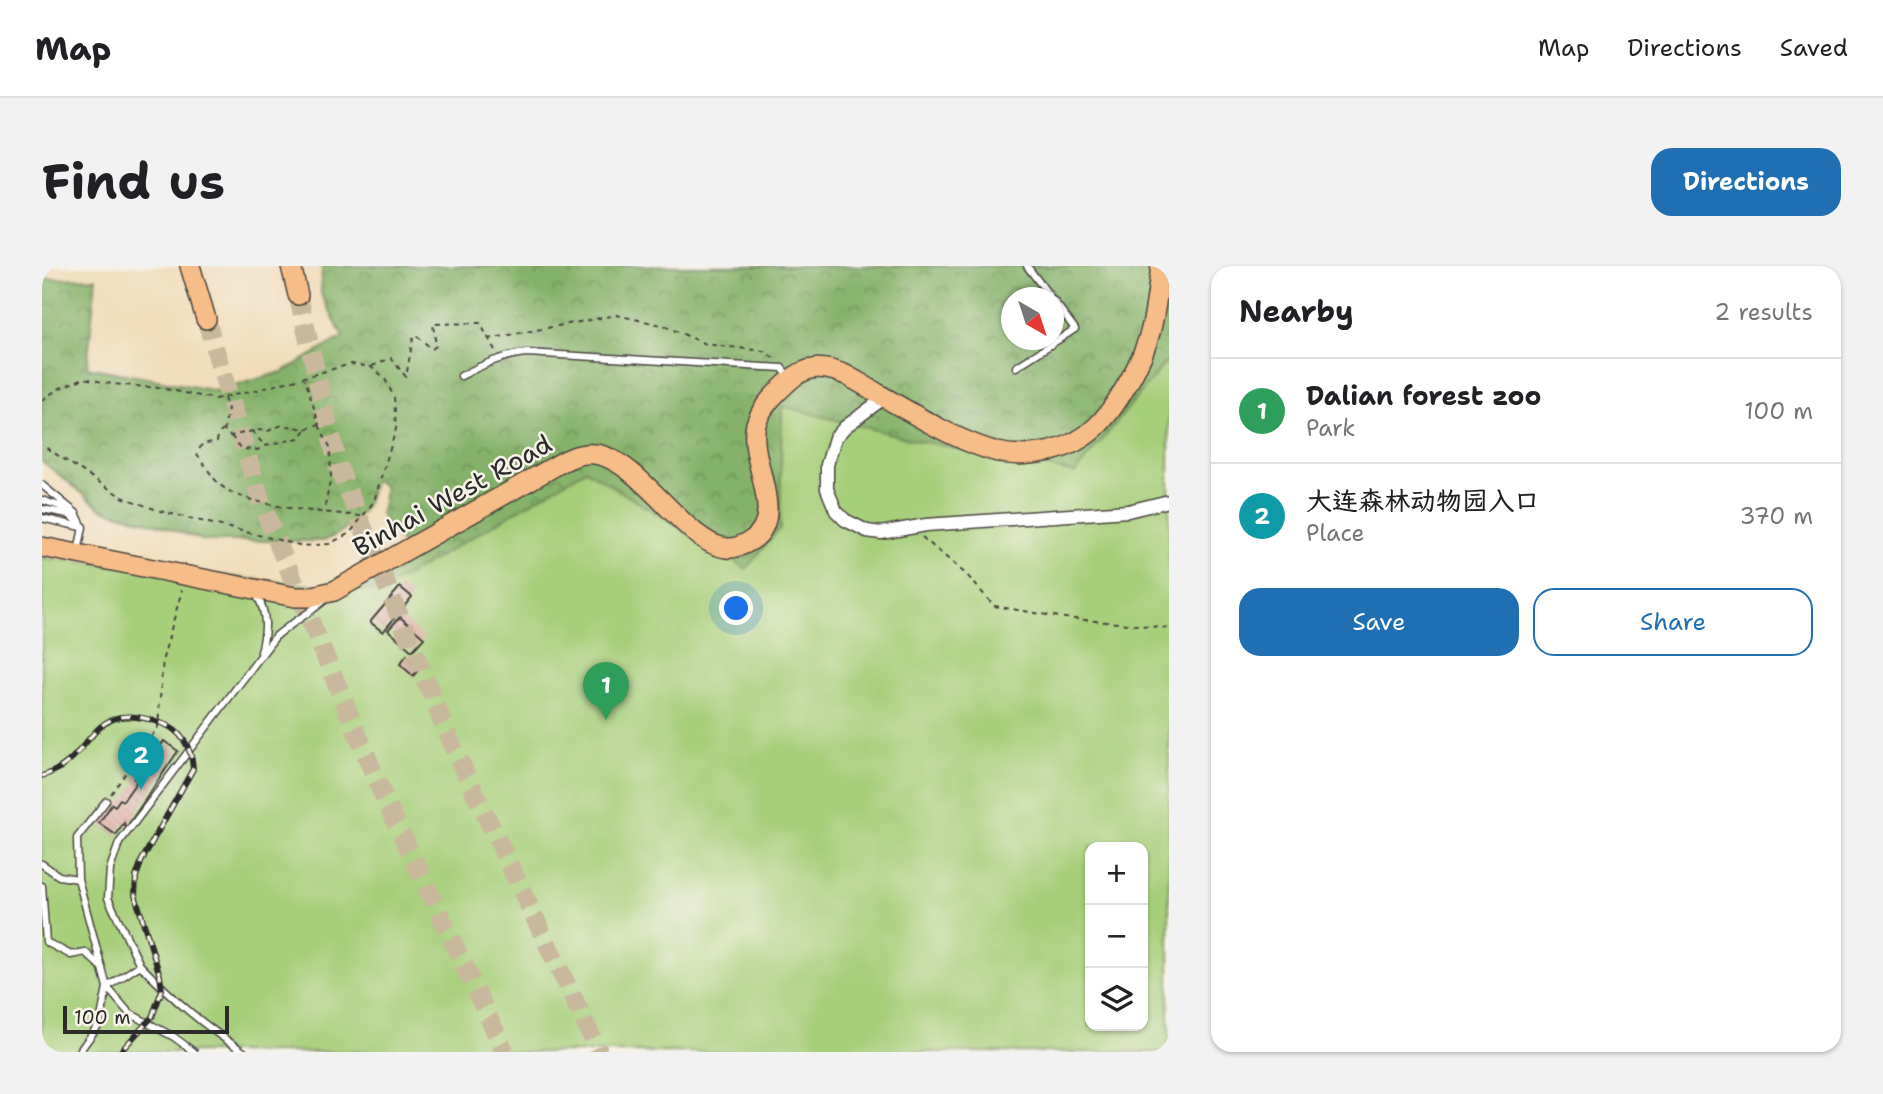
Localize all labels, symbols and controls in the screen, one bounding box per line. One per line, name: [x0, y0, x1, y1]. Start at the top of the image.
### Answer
text: Map: [35, 26, 111, 71]
text: Map: [1538, 32, 1589, 64]
text: Directions: [1627, 32, 1742, 64]
text: Saved: [1780, 32, 1848, 64]
button: Directions: [1651, 148, 1841, 216]
text: Find us: [42, 149, 225, 215]
north arrow: [1001, 287, 1064, 350]
text: Nearby: [1239, 291, 1354, 332]
text: 2 results: [1714, 297, 1813, 327]
text: Dalian forest zoo: [1306, 378, 1541, 413]
text: 1: [1257, 396, 1267, 426]
text: 100 m: [1744, 396, 1813, 426]
text: Park: [1306, 413, 1355, 443]
street label: Binhai West Road: [346, 426, 558, 564]
text: 大连森林动物园入口: [1306, 483, 1540, 518]
text: 2: [1254, 501, 1270, 531]
text: 370 m: [1740, 501, 1813, 531]
text: Place: [1306, 518, 1365, 548]
button: Save: [1239, 588, 1519, 656]
button: Share: [1533, 588, 1813, 656]
your location: [719, 591, 753, 625]
pin: 1: [583, 662, 629, 720]
pin: 2: [118, 732, 164, 790]
map controls: [1085, 842, 1148, 1031]
button: +: [1085, 842, 1148, 905]
button: −: [1085, 905, 1148, 968]
button: layers: [1085, 968, 1148, 1031]
scale bar: [63, 1003, 229, 1035]
text: 100 m: [74, 1005, 131, 1030]

